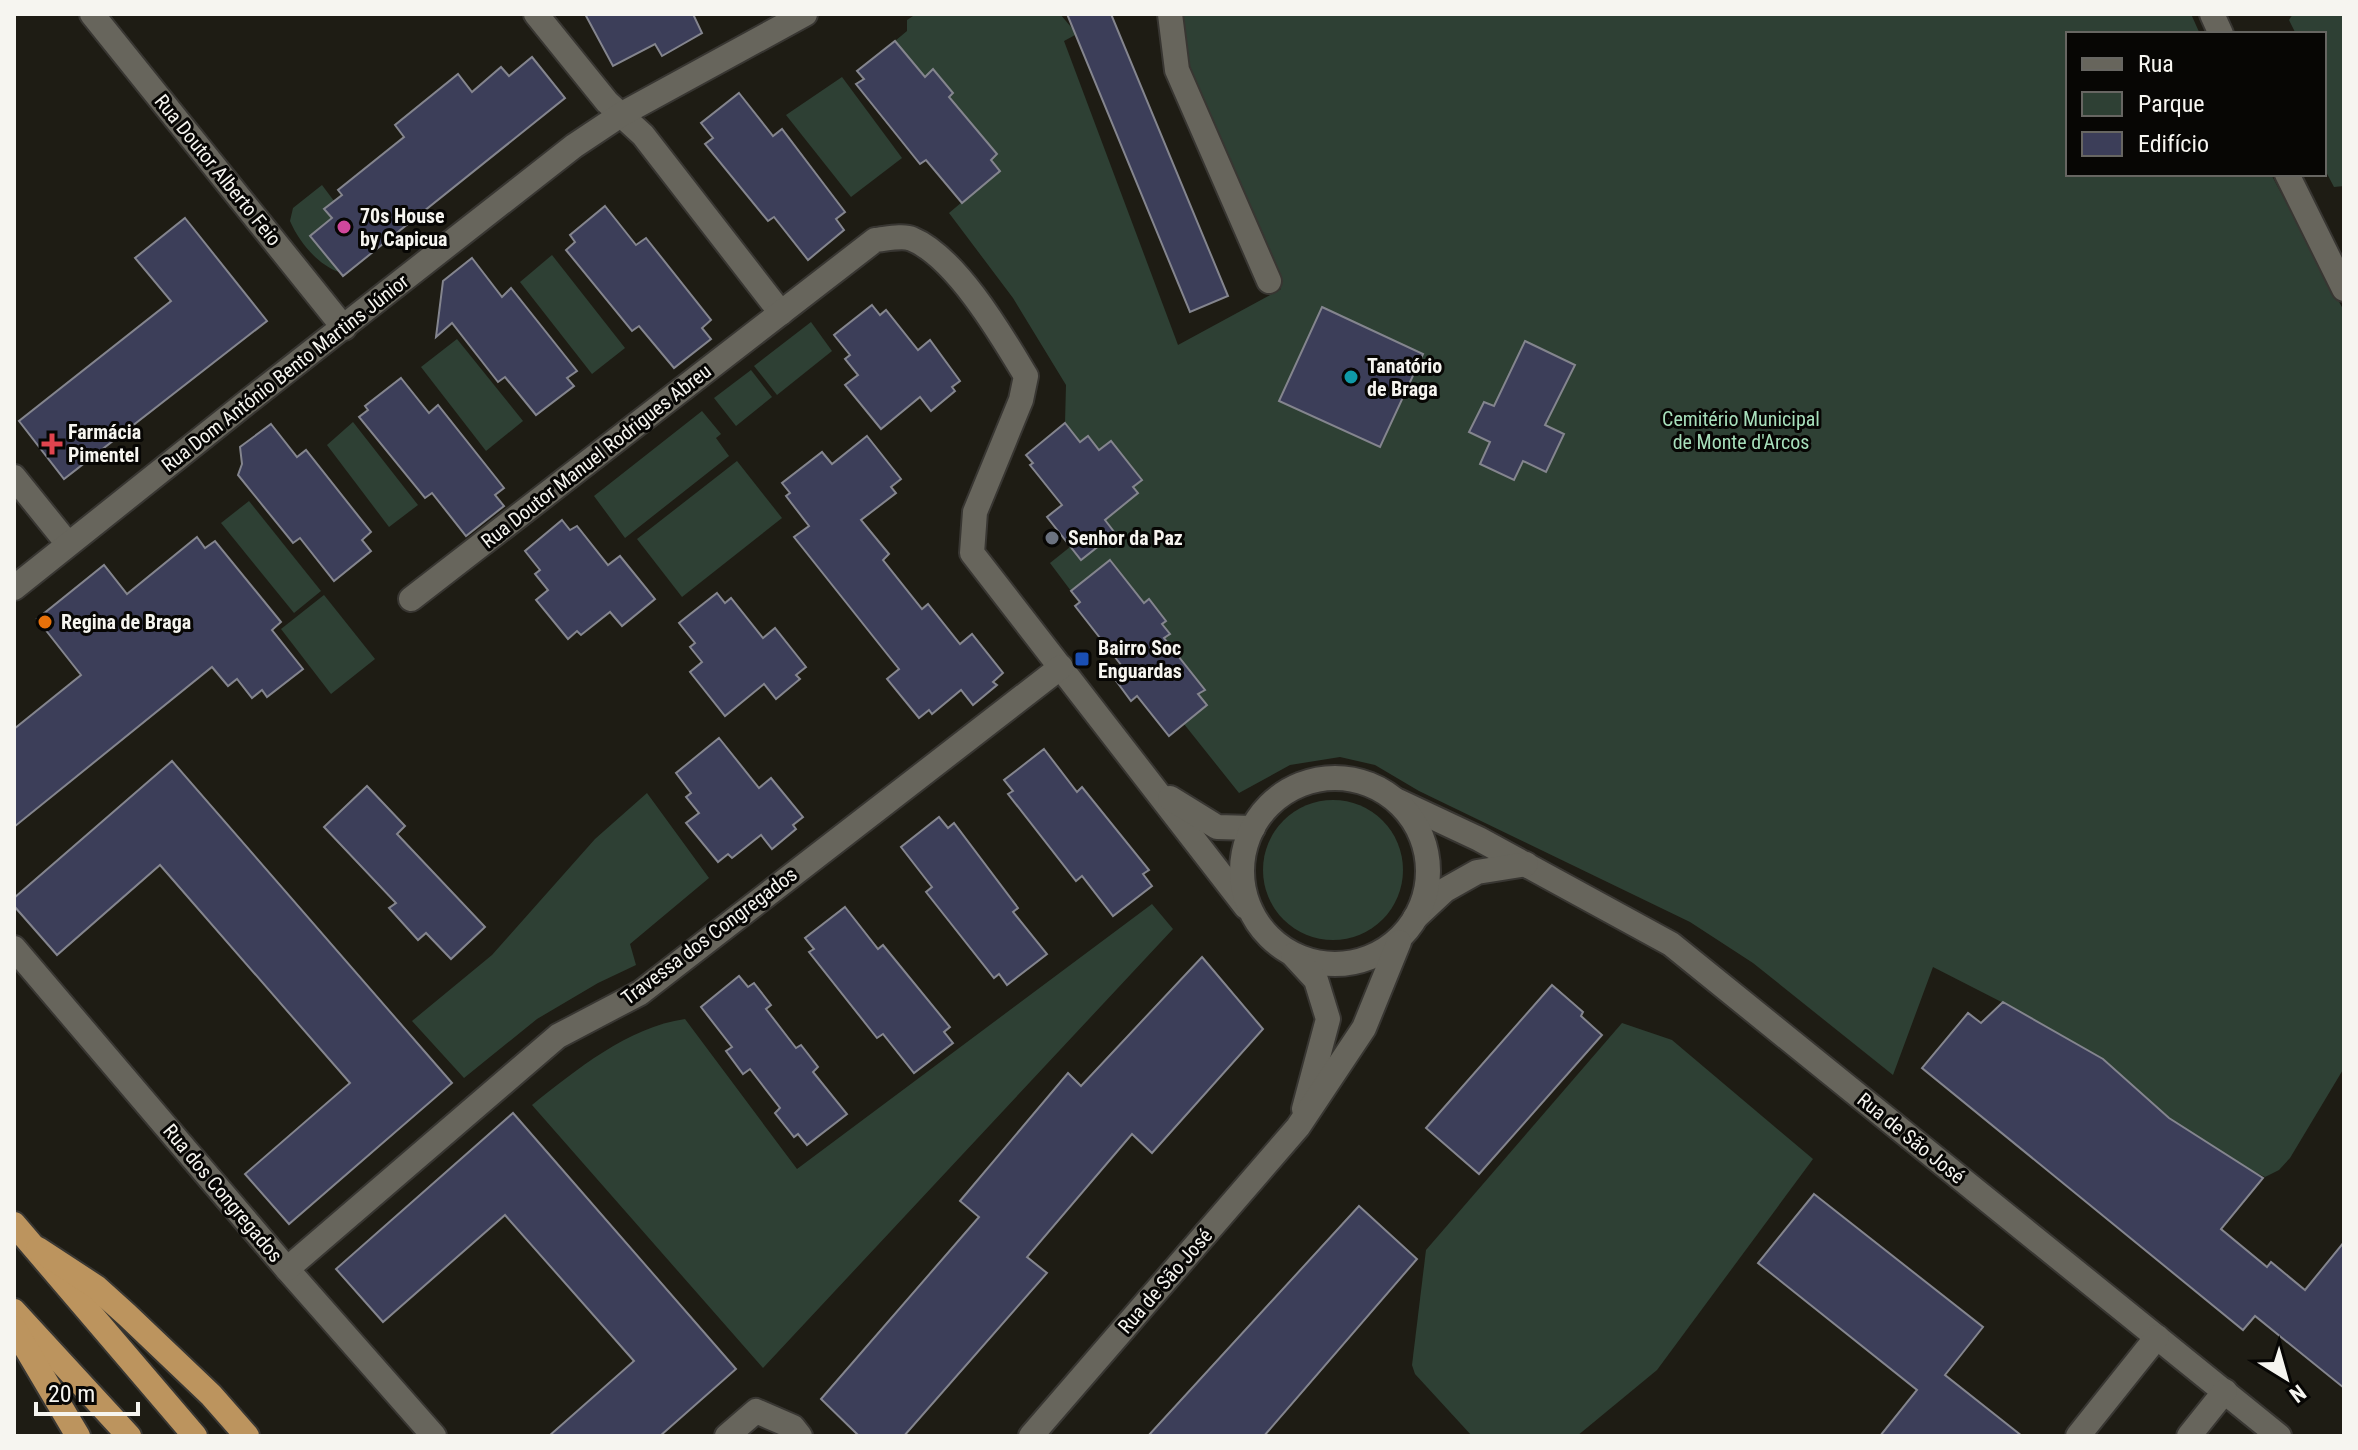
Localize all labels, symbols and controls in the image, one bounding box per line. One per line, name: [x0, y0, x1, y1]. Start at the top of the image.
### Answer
legend: [2066, 32, 2326, 176]
text: Rua: [2138, 50, 2174, 78]
street label: Rua Doutor Alberto Feio: [150, 89, 286, 251]
text: Parque: [2138, 90, 2205, 118]
text: Edifício: [2138, 130, 2209, 158]
place label: 70s House by Capicua: [360, 204, 448, 251]
marker: 70s House by Capicua: [335, 218, 353, 236]
street label: Rua Dom António Bento Martins Júnior: [157, 269, 413, 477]
place label: Tanatório de Braga: [1367, 354, 1442, 401]
street label: Rua Doutor Manuel Rodrigues Abreu: [476, 359, 716, 553]
marker: Tanatório de Braga: [1342, 368, 1360, 386]
park label: Cemitério Municipal de Monte d'Arcos: [1662, 407, 1820, 454]
place label: Farmácia Pimentel: [68, 420, 141, 467]
marker: Farmácia Pimentel: [43, 435, 61, 453]
place label: Senhor da Paz: [1068, 526, 1183, 550]
marker: Senhor da Paz: [1043, 529, 1061, 547]
place label: Regina de Braga: [61, 610, 191, 634]
marker: Regina de Braga: [36, 613, 54, 631]
place label: Bairro Soc Enguardas: [1098, 636, 1182, 683]
marker: Bairro Soc Enguardas: [1073, 650, 1091, 668]
street label: Travessa dos Congregados: [617, 862, 801, 1010]
street label: Rua de São José: [1852, 1087, 1970, 1189]
street label: Rua dos Congregados: [158, 1119, 288, 1267]
street label: Rua de São José: [1113, 1224, 1217, 1338]
north arrow: [2246, 1338, 2326, 1418]
scale bar: [36, 1366, 138, 1416]
text: 20 m: [48, 1380, 95, 1408]
text: N: [2285, 1380, 2311, 1408]

